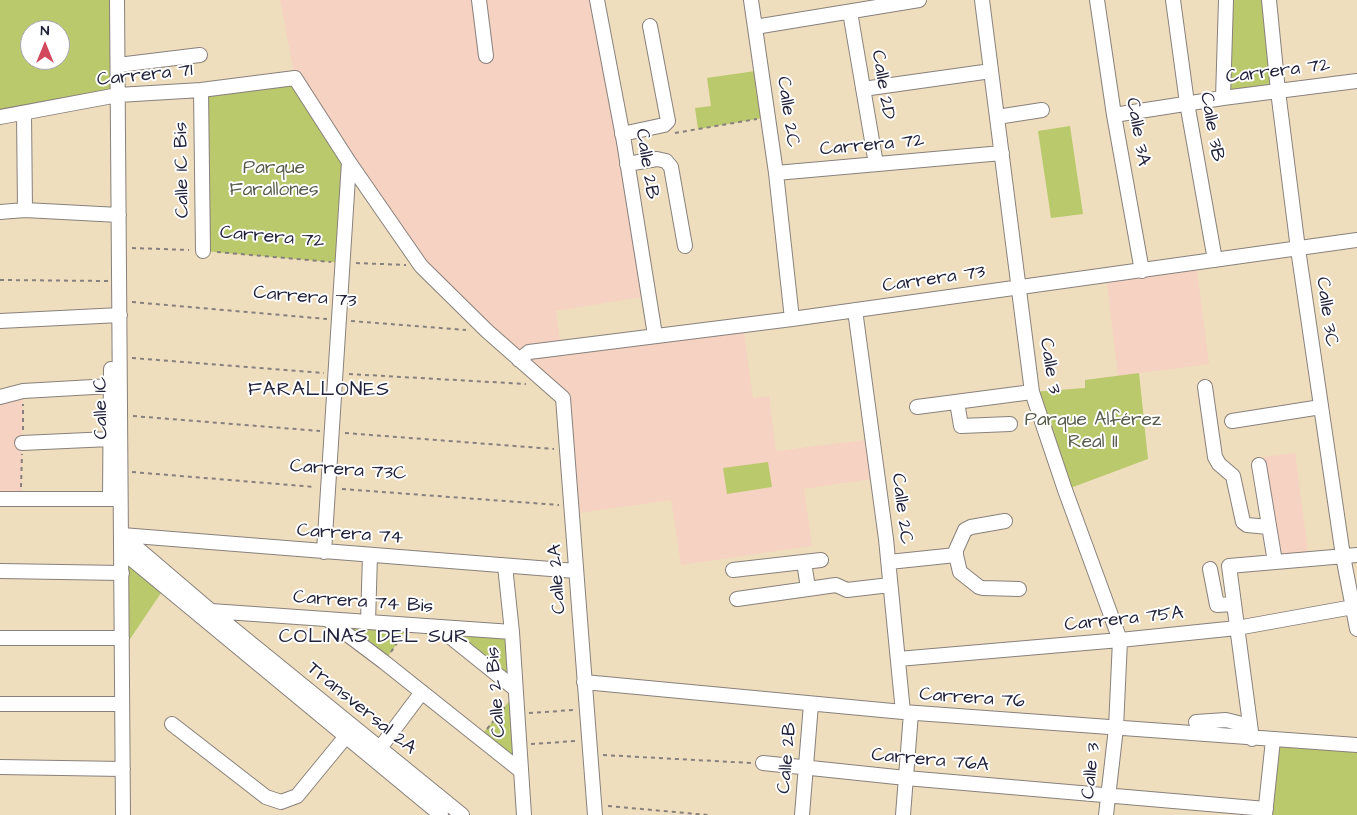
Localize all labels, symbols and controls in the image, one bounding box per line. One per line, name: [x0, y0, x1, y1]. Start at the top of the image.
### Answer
north arrow: [20, 20, 70, 70]
text: N: [41, 21, 49, 41]
street label: Calle 2D: [865, 49, 899, 121]
street label: Carrera 72: [1225, 54, 1331, 90]
street label: Carrera 71: [96, 60, 194, 92]
street label: Calle 2C: [771, 75, 803, 149]
street label: Calle 3B: [1194, 90, 1228, 164]
street label: Calle 3A: [1120, 96, 1154, 168]
street label: Calle 1C Bis: [171, 122, 195, 218]
street label: Calle 2B: [629, 127, 663, 201]
street label: Carrera 72: [819, 130, 925, 162]
park label: Parque Farallones: [230, 158, 318, 202]
street label: Carrera 72: [219, 222, 325, 254]
street label: Carrera 73: [881, 262, 987, 298]
street label: Calle 3C: [1310, 276, 1342, 348]
street label: Carrera 73: [252, 282, 358, 314]
street label: Calle 3: [1033, 336, 1065, 396]
street label: Calle 1C: [90, 376, 114, 440]
district label: FARALLONES: [247, 379, 391, 403]
park label: Parque Alférez Real II: [1025, 410, 1161, 454]
street label: Carrera 73C: [289, 456, 407, 486]
street label: Calle 2C: [885, 472, 917, 546]
street label: Carrera 74: [296, 520, 404, 550]
street label: Calle 2A: [544, 543, 572, 615]
street label: Carrera 74 Bis: [292, 587, 434, 619]
street label: Carrera 75A: [1063, 602, 1185, 638]
district label: COLINAS DEL SUR: [277, 626, 471, 650]
street label: Calle 2 Bis: [482, 646, 512, 738]
street label: Transversal 2A: [302, 658, 420, 760]
street label: Carrera 76: [918, 684, 1026, 714]
street label: Calle 2B: [774, 721, 802, 795]
street label: Calle 3: [1078, 742, 1106, 800]
street label: Carrera 76A: [870, 745, 990, 777]

